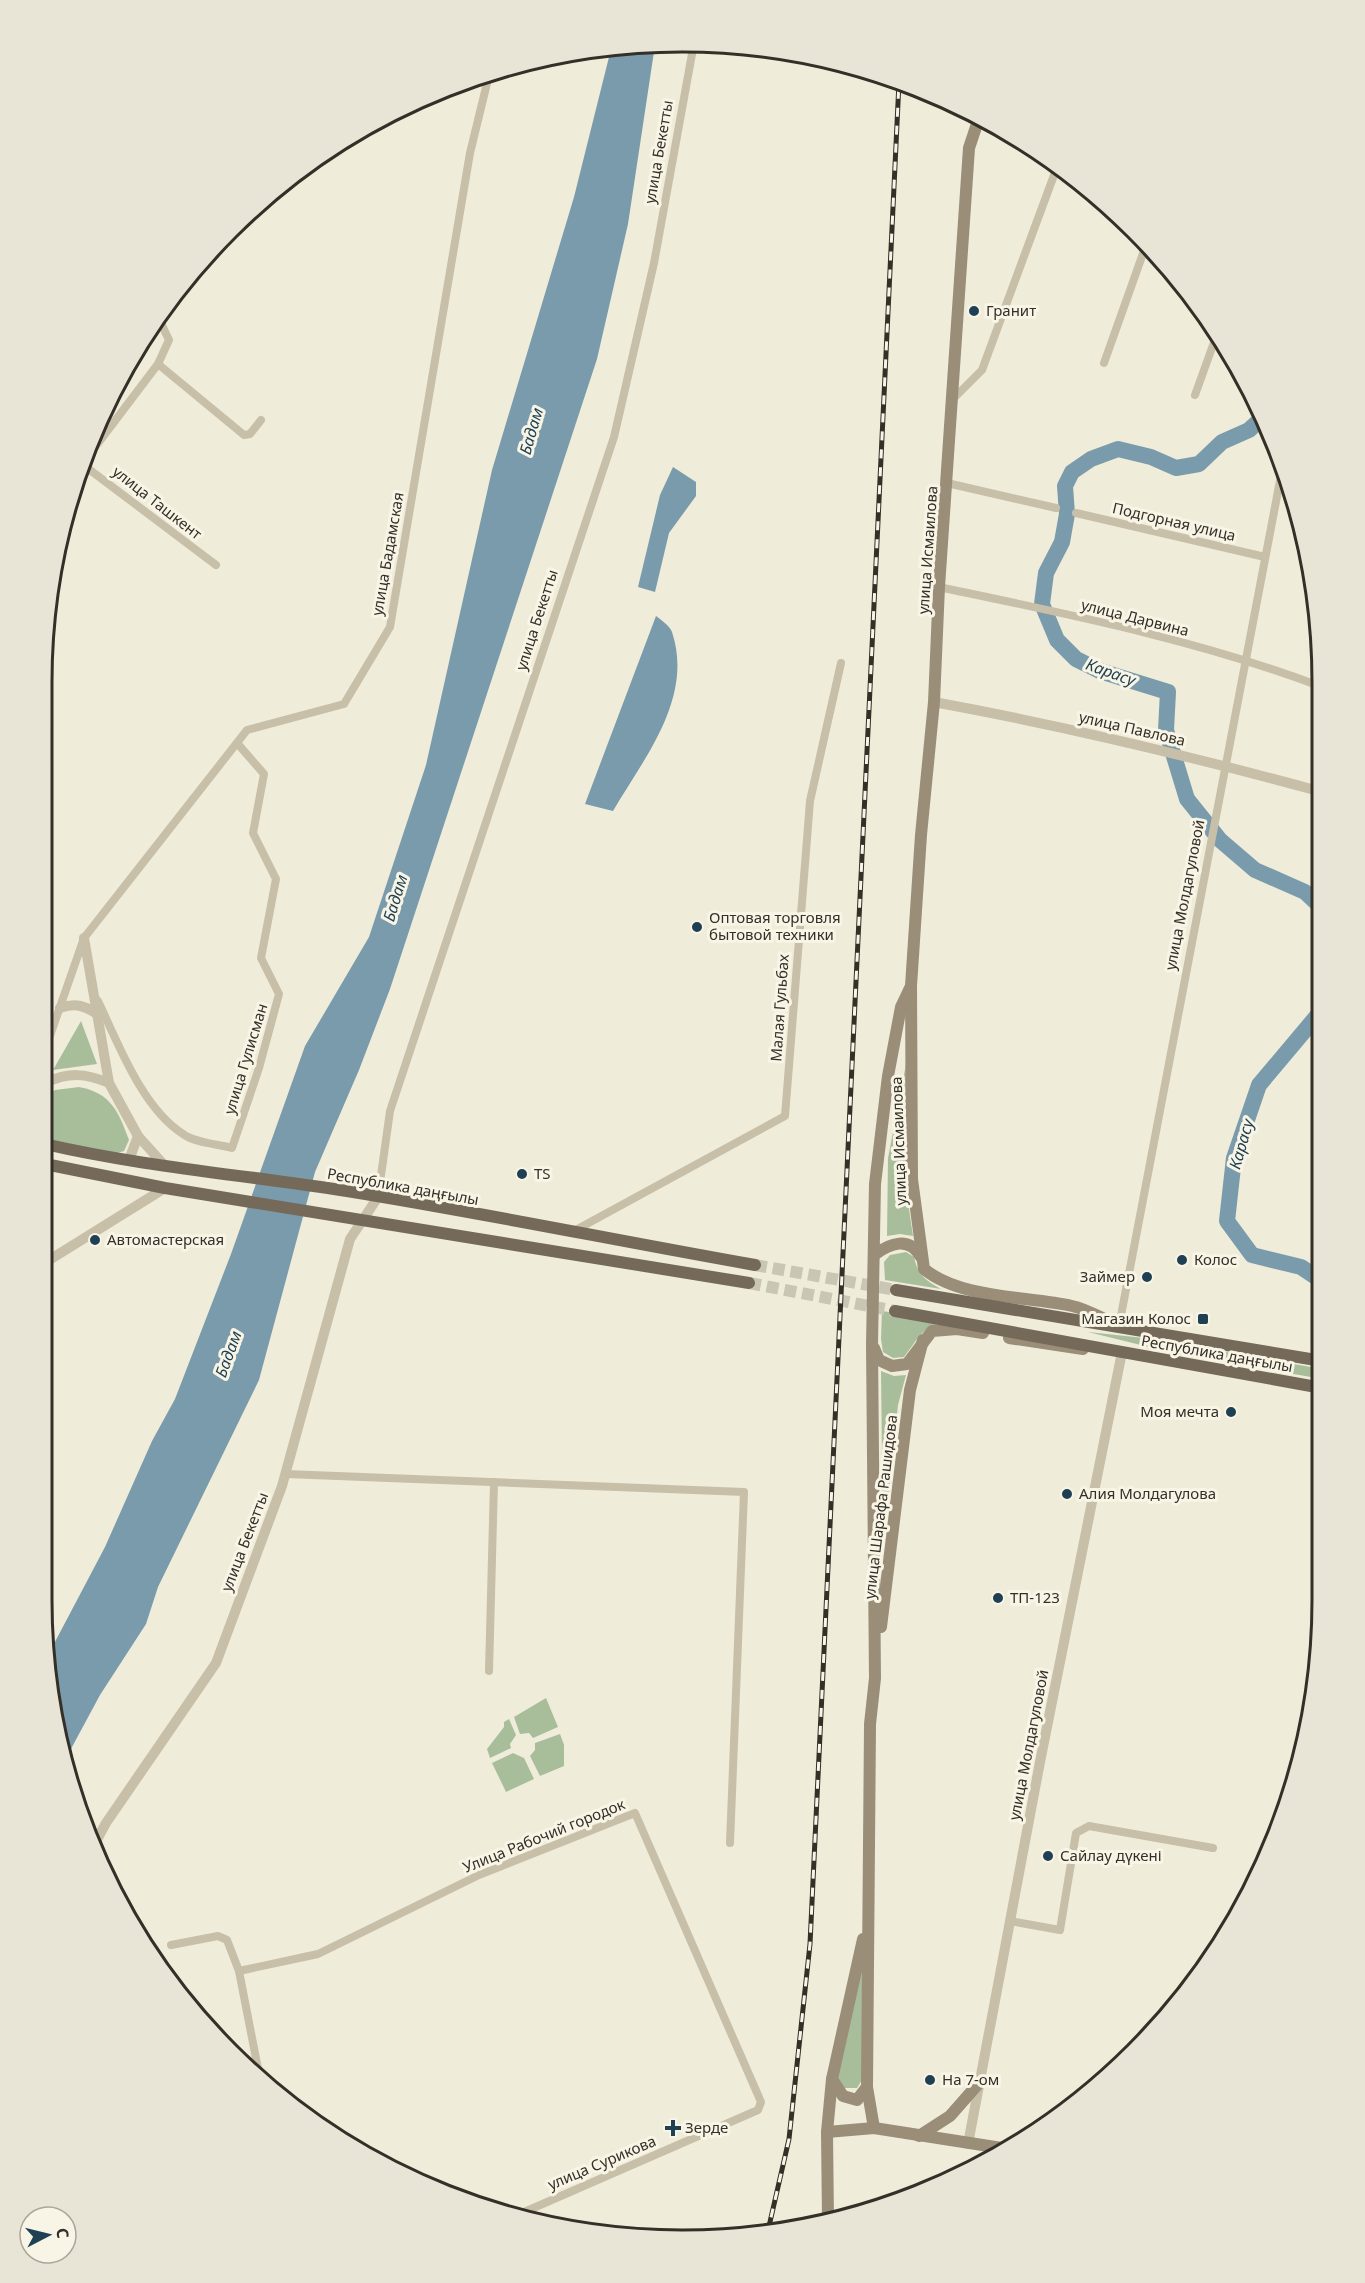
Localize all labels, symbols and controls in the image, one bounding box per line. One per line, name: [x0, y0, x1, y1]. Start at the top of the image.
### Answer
street label: улица Бекетты: [639, 98, 677, 205]
place label: Гранит: [986, 300, 1036, 320]
marker: Гранит: [967, 304, 981, 318]
water label: Бадам: [514, 405, 548, 457]
street label: улица Ташкент: [109, 461, 206, 543]
street label: улица Исмаилова: [913, 485, 941, 615]
street label: улица Бадамская: [366, 491, 408, 617]
street label: Подгорная улица: [1111, 497, 1238, 545]
street label: улица Бекетты: [510, 567, 562, 673]
street label: улица Дарвина: [1079, 594, 1191, 640]
water label: Карасу: [1083, 653, 1140, 692]
street label: улица Павлова: [1077, 706, 1187, 750]
street label: улица Молдагуловой: [1160, 818, 1208, 972]
water label: Бадам: [377, 872, 413, 924]
place label: Оптовая торговля бытовой техники: [709, 907, 841, 944]
marker: Оптовая торговля бытовой техники: [690, 920, 704, 934]
street label: Малая Гульбах: [765, 953, 793, 1062]
street label: улица Гулисман: [219, 1001, 271, 1117]
street label: улица Исмаилова: [886, 1076, 910, 1206]
water label: Карасу: [1223, 1115, 1259, 1172]
street label: Республика даңғылы: [326, 1163, 481, 1209]
place label: TS: [534, 1163, 551, 1183]
marker: TS: [515, 1167, 529, 1181]
place label: Автомастерская: [107, 1229, 224, 1249]
marker: Автомастерская: [88, 1233, 102, 1247]
place label: Колос: [1194, 1249, 1237, 1269]
marker: Колос: [1175, 1253, 1189, 1267]
place label: Займер: [1080, 1266, 1135, 1286]
marker: Займер: [1140, 1270, 1154, 1284]
place label: Магазин Колос: [1081, 1308, 1191, 1328]
marker: Магазин Колос: [1196, 1312, 1210, 1326]
water label: Бадам: [209, 1328, 247, 1380]
street label: Республика даңғылы: [1140, 1330, 1295, 1376]
place label: Моя мечта: [1140, 1401, 1219, 1421]
marker: Моя мечта: [1224, 1405, 1238, 1419]
street label: улица Шарафа Рашидова: [859, 1414, 901, 1600]
place label: Алия Молдагулова: [1079, 1483, 1216, 1503]
marker: Алия Молдагулова: [1060, 1487, 1074, 1501]
street label: улица Бекетты: [216, 1489, 272, 1594]
place label: ТП-123: [1010, 1587, 1060, 1607]
marker: ТП-123: [991, 1591, 1005, 1605]
street label: улица Молдагуловой: [1004, 1668, 1052, 1822]
street label: Улица Рабочий городок: [460, 1793, 628, 1877]
place label: Сайлау дүкені: [1060, 1845, 1162, 1865]
marker: Сайлау дүкені: [1041, 1849, 1055, 1863]
place label: На 7-ом: [942, 2069, 999, 2089]
marker: На 7-ом: [923, 2073, 937, 2087]
place label: Зерде: [685, 2117, 728, 2137]
marker: Зерде: [666, 2121, 680, 2135]
street label: улица Сурикова: [545, 2130, 659, 2194]
north arrow: [18, 2205, 78, 2265]
text: С: [51, 2227, 74, 2240]

